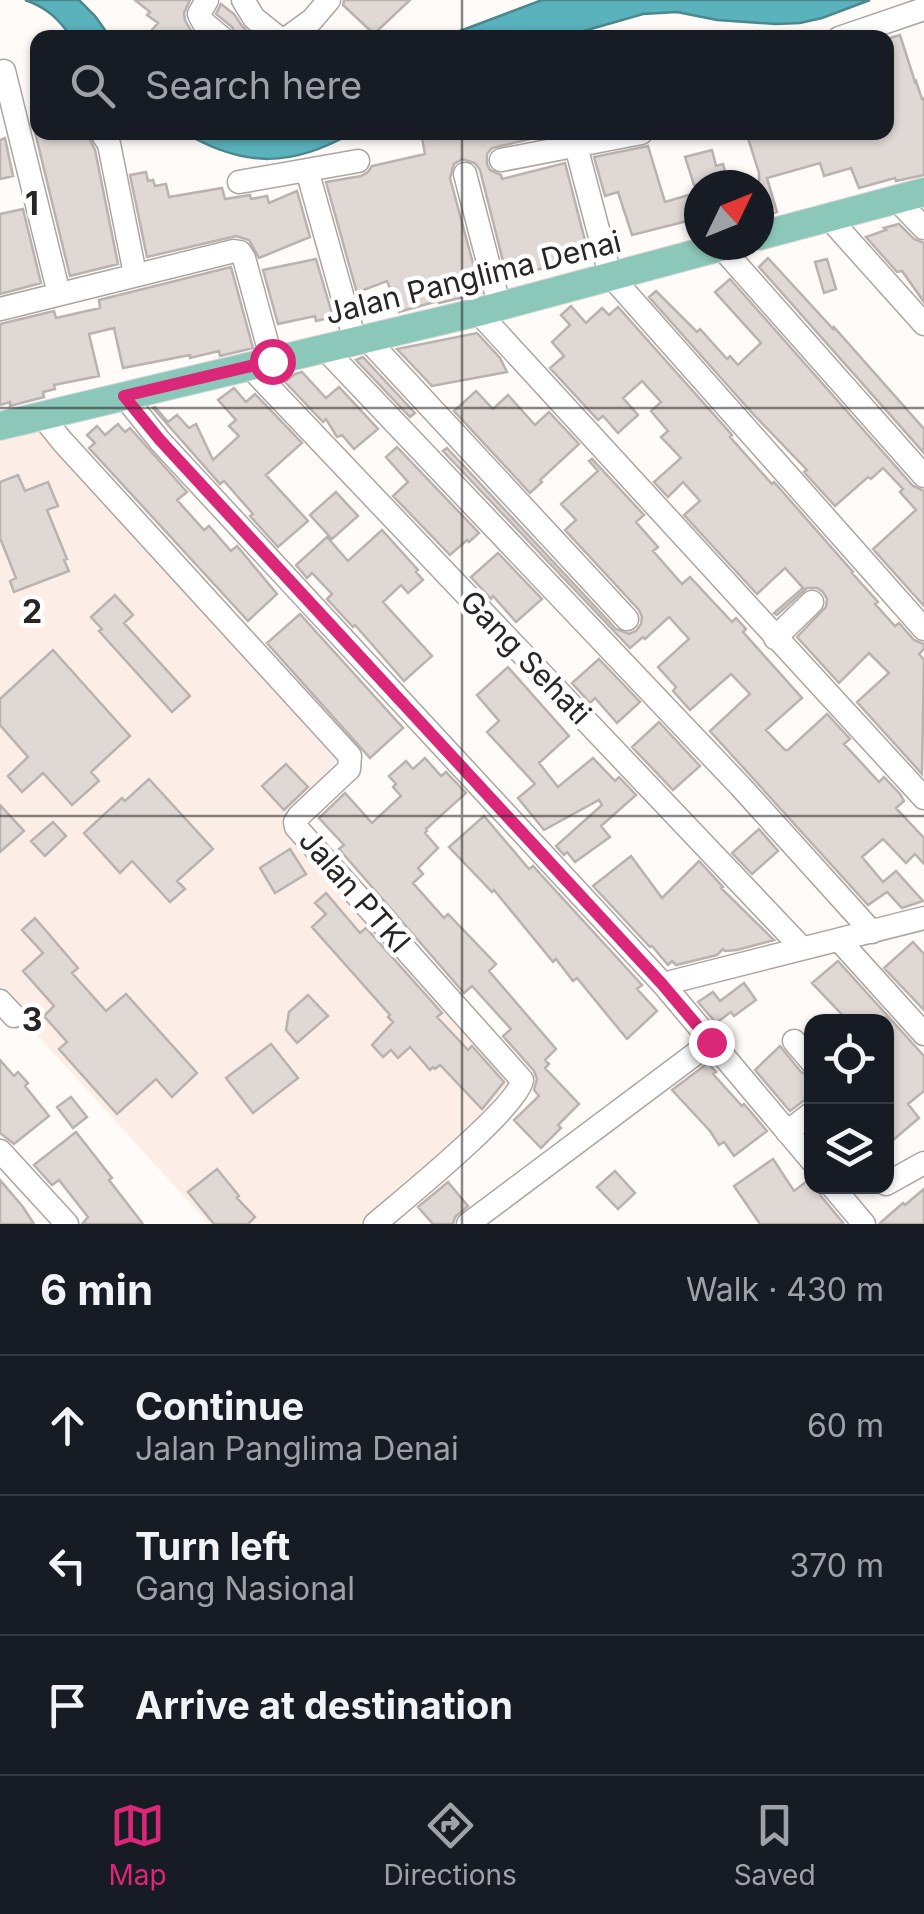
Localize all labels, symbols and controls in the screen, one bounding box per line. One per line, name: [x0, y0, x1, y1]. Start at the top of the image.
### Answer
search box: [30, 30, 894, 140]
icon: search: [65, 58, 120, 113]
text: Search here: [145, 62, 362, 108]
north arrow: [684, 170, 774, 260]
text: 1: [25, 184, 39, 223]
street label: Jalan Panglima Denai: [321, 223, 625, 331]
route start: [250, 339, 296, 385]
street label: Gang Sehati: [453, 583, 599, 731]
text: 2: [22, 592, 42, 631]
street label: Jalan PTKI: [292, 822, 418, 960]
text: 3: [22, 1000, 42, 1039]
map controls: [804, 1014, 894, 1194]
button: locate: [804, 1014, 894, 1104]
route end: [689, 1020, 735, 1066]
button: layers: [804, 1104, 894, 1194]
text: 6 min: [40, 1264, 153, 1315]
text: Walk · 430 m: [686, 1270, 884, 1309]
text: Continue: [135, 1383, 304, 1429]
icon: ahead: [40, 1398, 95, 1453]
text: 60 m: [807, 1406, 884, 1445]
text: Jalan Panglima Denai: [135, 1429, 459, 1468]
text: Turn left: [135, 1523, 290, 1569]
icon: left: [40, 1538, 95, 1593]
text: 370 m: [789, 1546, 884, 1585]
text: Gang Nasional: [135, 1569, 355, 1608]
icon: arrive: [40, 1678, 95, 1733]
text: Arrive at destination: [135, 1682, 513, 1728]
tab: Map: [108, 1798, 167, 1892]
tab: Directions: [383, 1798, 517, 1892]
tab: Saved: [734, 1798, 816, 1892]

